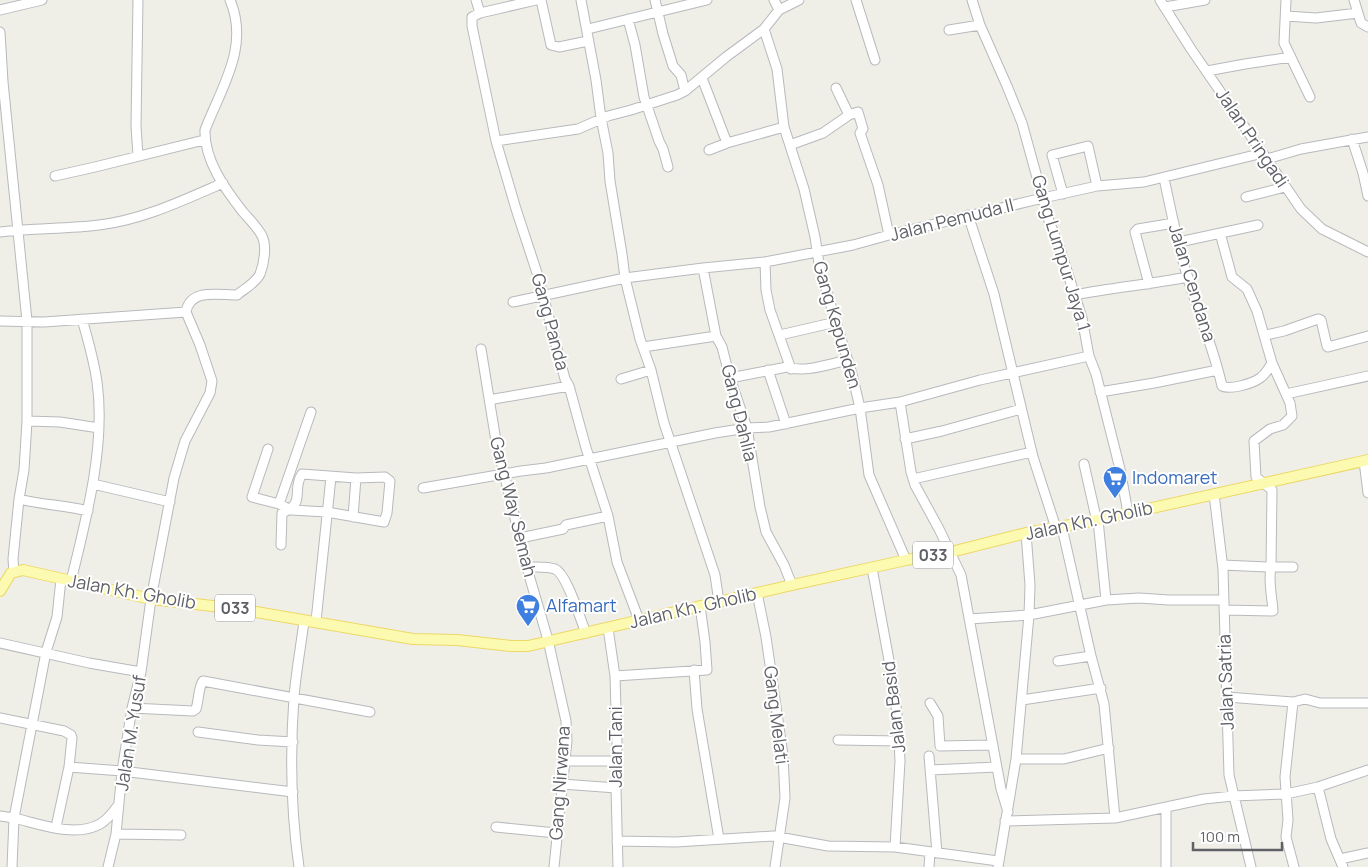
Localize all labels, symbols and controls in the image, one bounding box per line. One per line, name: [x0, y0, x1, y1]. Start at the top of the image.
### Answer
street label: Jalan Pringadi: [1211, 83, 1295, 192]
street label: Gang Lumpur Jaya 1: [1027, 172, 1097, 334]
street label: Jalan Pemuda II: [887, 192, 1016, 246]
street label: Jalan Cendana: [1164, 221, 1222, 345]
street label: Gang Kepunden: [808, 258, 868, 391]
street label: Gang Panda: [527, 271, 575, 373]
street label: Gang Dahlia: [716, 362, 764, 464]
street label: Gang Way Semah: [485, 434, 543, 579]
supermarket icon: Indomaret: [1102, 465, 1128, 499]
place label: Indomaret: [1132, 465, 1217, 489]
street label: Jalan Kh. Gholib: [1023, 495, 1155, 545]
road number: 033: [913, 542, 953, 568]
street label: Jalan Kh. Gholib: [66, 568, 198, 614]
street label: Jalan Kh. Gholib: [627, 581, 759, 633]
supermarket icon: Alfamart: [515, 593, 541, 627]
place label: Alfamart: [546, 593, 617, 617]
road number: 033: [215, 594, 255, 622]
street label: Jalan Satria: [1211, 634, 1239, 730]
street label: Jalan Basid: [875, 660, 911, 754]
street label: Gang Melati: [759, 664, 795, 765]
street label: Jalan M. Yusuf: [109, 673, 151, 792]
street label: Jalan Tani: [603, 706, 627, 788]
street label: Gang Nirwana: [543, 725, 575, 841]
scale bar: [1193, 820, 1282, 852]
text: 100 m: [1200, 826, 1240, 847]

